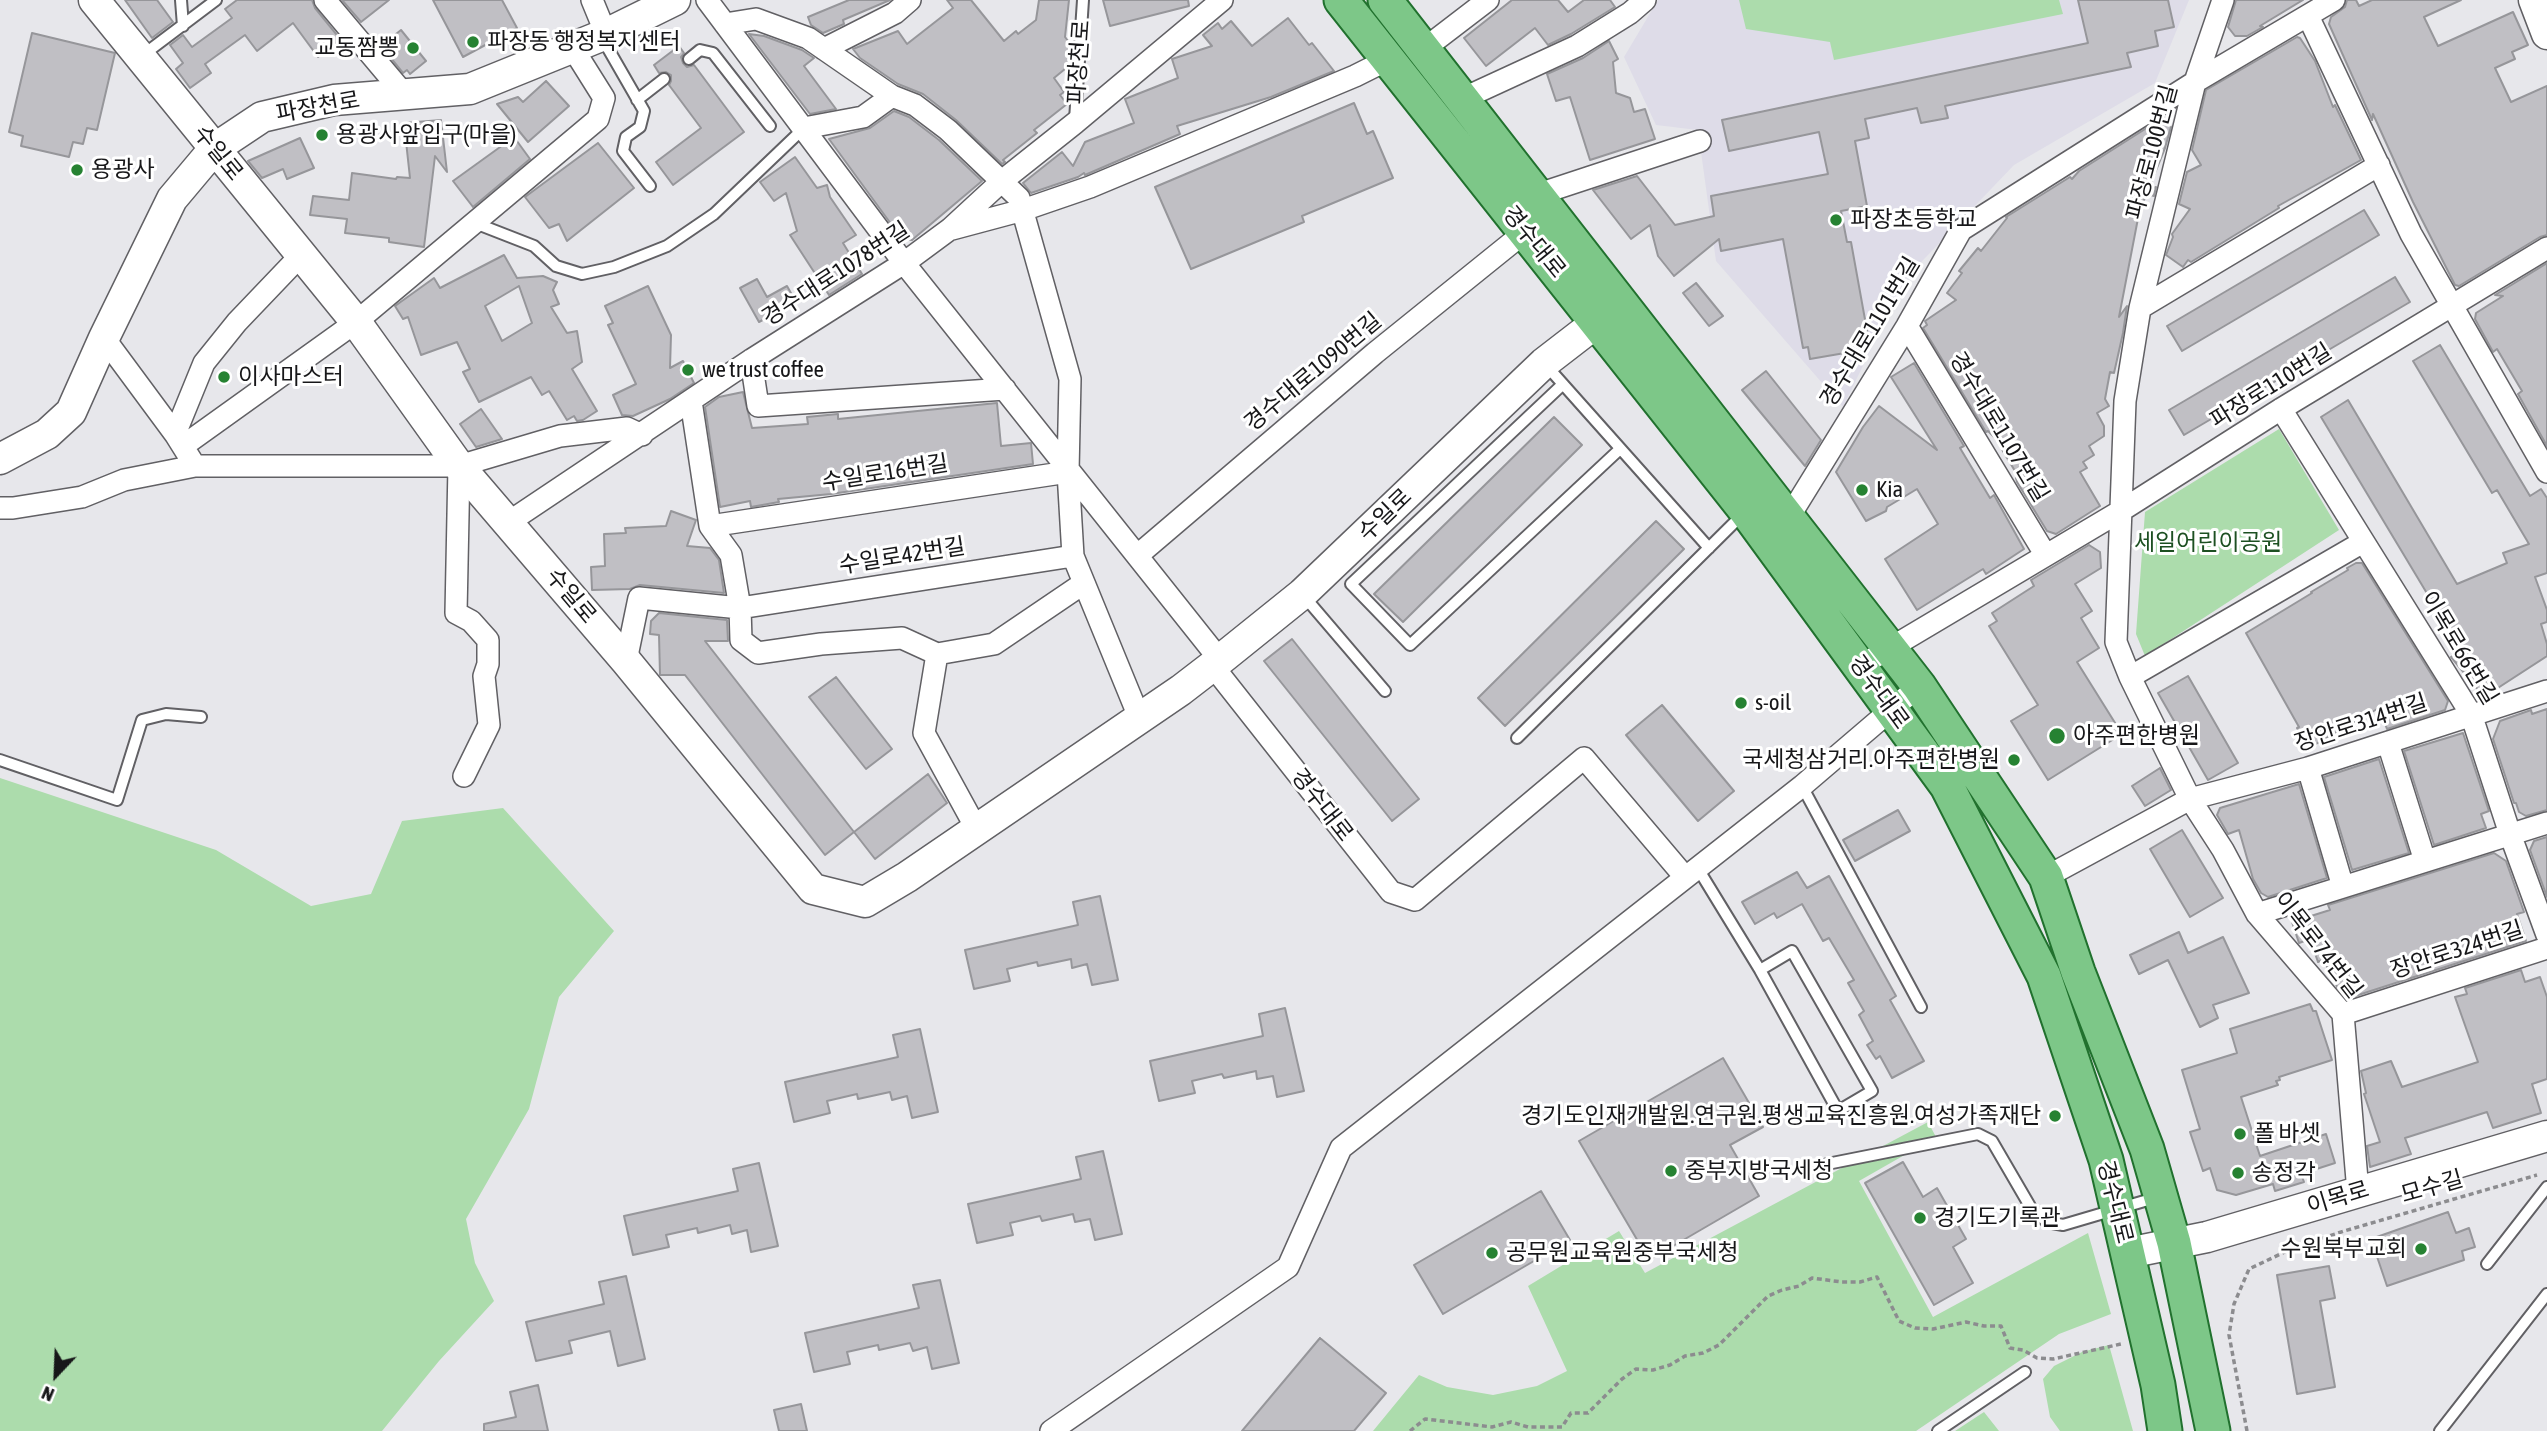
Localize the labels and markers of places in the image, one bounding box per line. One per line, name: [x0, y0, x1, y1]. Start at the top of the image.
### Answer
place label: 파장동 행정복지센터: [487, 28, 681, 56]
place label: 교동짬뽕: [314, 34, 399, 62]
marker: 파장동 행정복지센터: [465, 34, 481, 50]
marker: 교동짬뽕: [405, 40, 421, 56]
place label: 용광사앞입구(마을): [336, 121, 516, 149]
marker: 용광사앞입구(마을): [314, 127, 330, 143]
place label: 용광사: [91, 156, 154, 184]
marker: 용광사: [69, 162, 85, 178]
place label: 파장초등학교: [1850, 206, 1977, 234]
marker: 파장초등학교: [1828, 212, 1844, 228]
place label: we trust coffee: [702, 356, 824, 384]
marker: we trust coffee: [680, 362, 696, 378]
place label: 이사마스터: [238, 363, 344, 391]
marker: 이사마스터: [216, 369, 232, 385]
place label: Kia: [1876, 476, 1903, 504]
marker: Kia: [1854, 482, 1870, 498]
place label: s-oil: [1755, 689, 1791, 717]
marker: s-oil: [1733, 695, 1749, 711]
place label: 아주편한병원: [2073, 722, 2200, 750]
marker: 아주편한병원: [2047, 726, 2067, 746]
place label: 국세청삼거리.아주편한병원: [1742, 746, 2000, 774]
marker: 국세청삼거리.아주편한병원: [2006, 752, 2022, 768]
place label: 경기도인재개발원.연구원.평생교육진흥원.여성가족재단: [1521, 1102, 2041, 1130]
marker: 경기도인재개발원.연구원.평생교육진흥원.여성가족재단: [2047, 1108, 2063, 1124]
place label: 폴 바셋: [2254, 1120, 2321, 1148]
marker: 폴 바셋: [2232, 1126, 2248, 1142]
place label: 중부지방국세청: [1685, 1157, 1833, 1185]
place label: 송정각: [2252, 1159, 2315, 1187]
marker: 중부지방국세청: [1663, 1163, 1679, 1179]
marker: 송정각: [2230, 1165, 2246, 1181]
place label: 경기도기록관: [1934, 1204, 2061, 1232]
marker: 경기도기록관: [1912, 1210, 1928, 1226]
place label: 수원북부교회: [2280, 1235, 2407, 1263]
place label: 공무원교육원중부국세청: [1506, 1239, 1739, 1267]
marker: 수원북부교회: [2413, 1241, 2429, 1257]
marker: 공무원교육원중부국세청: [1484, 1245, 1500, 1261]

